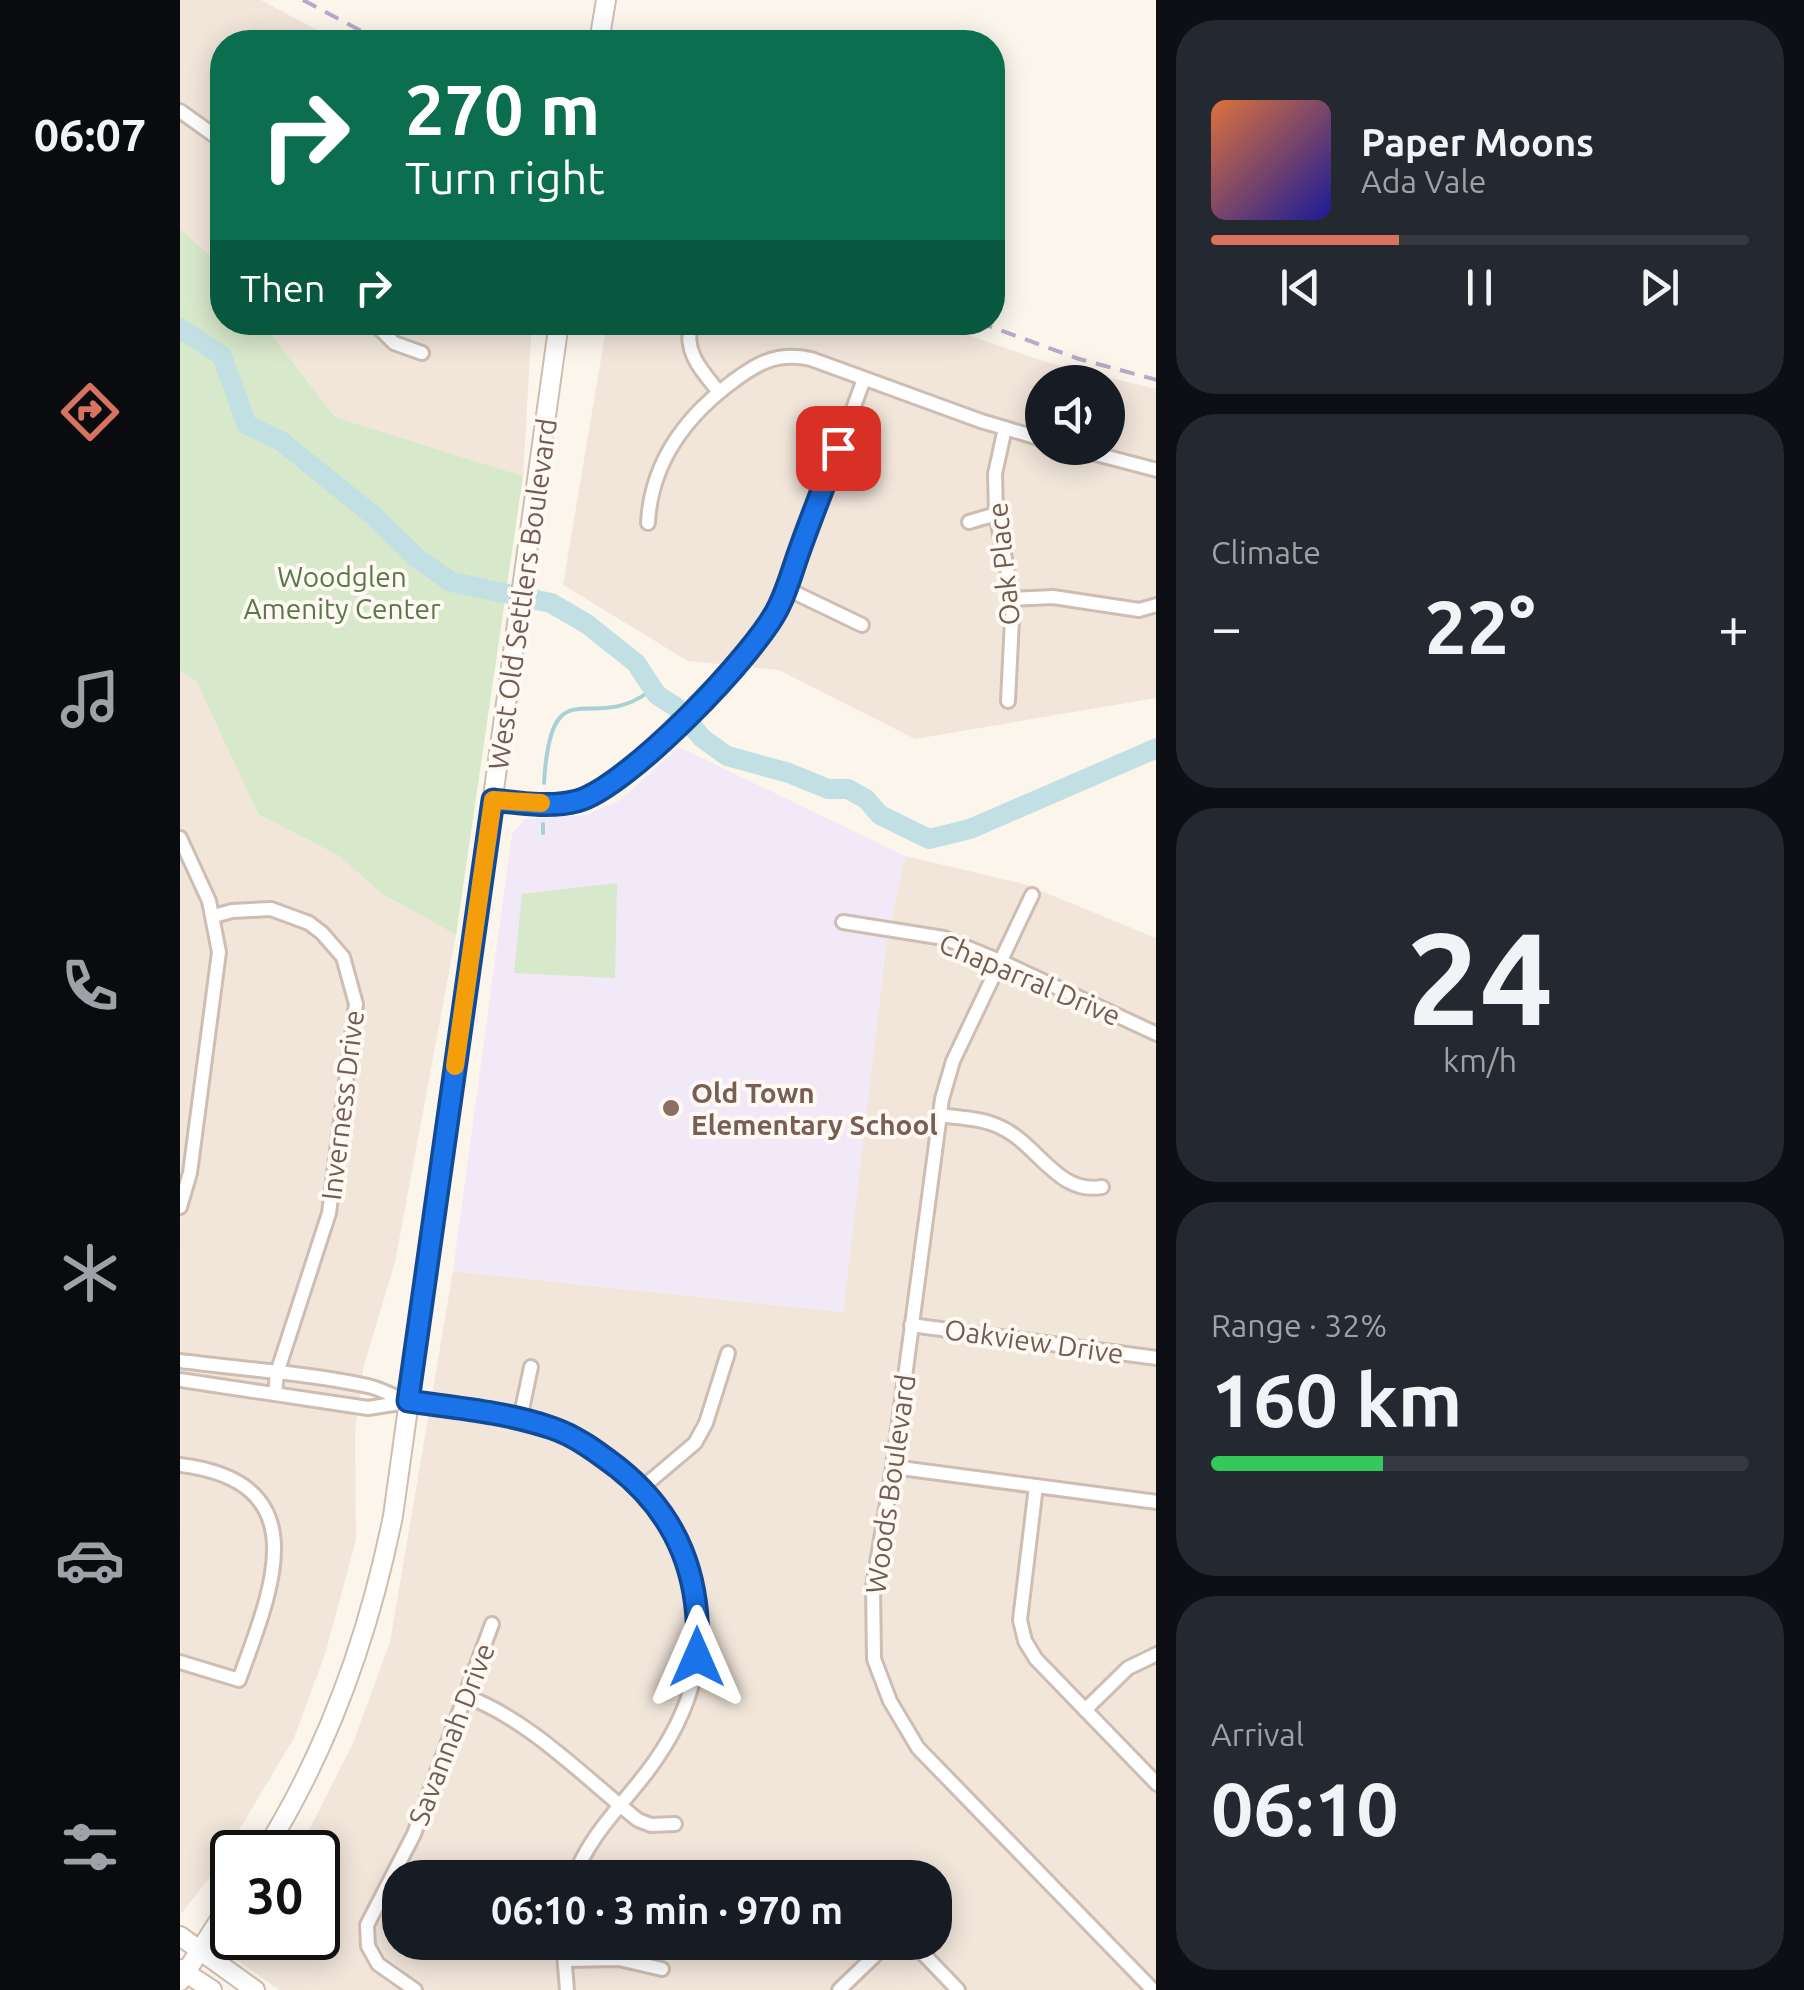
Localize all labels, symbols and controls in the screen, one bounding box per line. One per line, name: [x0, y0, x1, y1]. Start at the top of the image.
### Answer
icon: right: [240, 70, 370, 200]
text: 270 m: [405, 70, 600, 148]
text: 06:07: [34, 109, 146, 160]
text: Paper Moons: [1361, 121, 1594, 163]
text: Turn right: [405, 152, 605, 203]
text: Ada Vale: [1361, 163, 1487, 199]
icon: right: [346, 260, 401, 315]
icon: previous: [1273, 260, 1328, 315]
icon: pause: [1452, 260, 1507, 315]
icon: next: [1632, 260, 1687, 315]
text: Then: [240, 267, 326, 309]
map controls: [1025, 365, 1125, 465]
button: sound: [1025, 365, 1125, 465]
icon: directions: [55, 377, 125, 447]
pin: [796, 406, 881, 491]
street label: West Old Settlers Boulevard: [482, 416, 562, 772]
icon: arrive: [811, 421, 866, 476]
street label: Oak Place: [981, 501, 1025, 627]
text: Climate: [1211, 534, 1321, 570]
park label: Woodglen Amenity Center: [243, 561, 441, 624]
text: 22°: [1424, 584, 1536, 668]
text: −: [1211, 596, 1242, 657]
text: +: [1718, 596, 1749, 657]
icon: music: [55, 664, 125, 734]
text: 24: [1407, 904, 1553, 1050]
street label: Chaparral Drive: [935, 927, 1125, 1031]
icon: phone: [55, 951, 125, 1021]
street label: Inverness Drive: [315, 1008, 369, 1202]
text: km/h: [1443, 1042, 1517, 1078]
place label: Old Town Elementary School: [691, 1077, 938, 1140]
marker: Old Town Elementary School: [660, 1097, 682, 1119]
icon: climate: [55, 1238, 125, 1308]
text: Range · 32%: [1211, 1307, 1387, 1343]
street label: Oakview Drive: [942, 1313, 1126, 1369]
text: 160 km: [1211, 1357, 1462, 1441]
street label: Woods Boulevard: [859, 1372, 921, 1596]
icon: car: [55, 1525, 125, 1595]
position arrow: [645, 1605, 749, 1709]
street label: Savannah Drive: [402, 1639, 500, 1829]
text: Arrival: [1211, 1716, 1304, 1752]
text: 06:10: [1211, 1766, 1399, 1850]
icon: filters: [55, 1812, 125, 1882]
speed limit sign: 30: [210, 1830, 340, 1960]
text: 06:10 · 3 min · 970 m: [491, 1889, 843, 1931]

